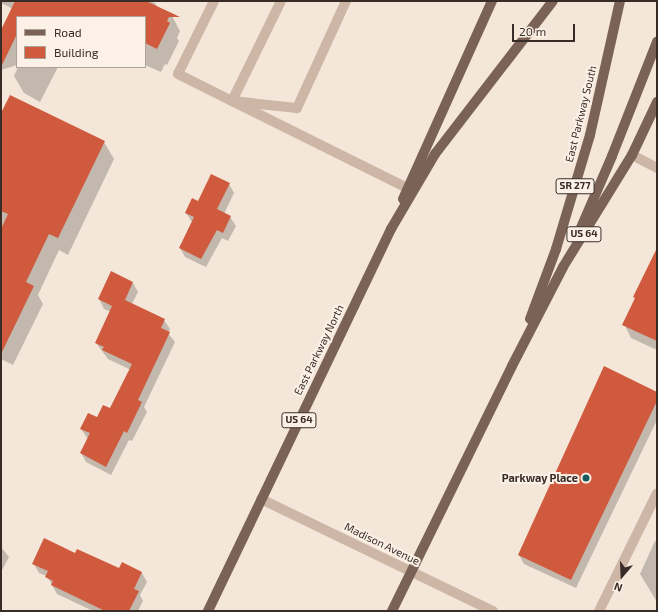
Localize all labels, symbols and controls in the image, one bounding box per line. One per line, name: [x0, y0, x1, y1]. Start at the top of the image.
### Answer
legend: [16, 16, 146, 68]
scale bar: [514, 16, 577, 42]
text: 20 m: [519, 24, 546, 38]
text: Road: [54, 25, 82, 39]
text: Building: [54, 45, 98, 59]
street label: East Parkway South: [563, 64, 599, 164]
road number: SR 277: [555, 178, 595, 194]
road number: US 64: [566, 226, 602, 242]
street label: East Parkway North: [291, 302, 347, 398]
road number: US 64: [281, 412, 317, 428]
place label: Parkway Place: [502, 471, 578, 485]
marker: Parkway Place: [581, 473, 591, 483]
street label: Madison Avenue: [342, 520, 422, 568]
north arrow: [602, 556, 642, 596]
text: N: [612, 580, 624, 595]

